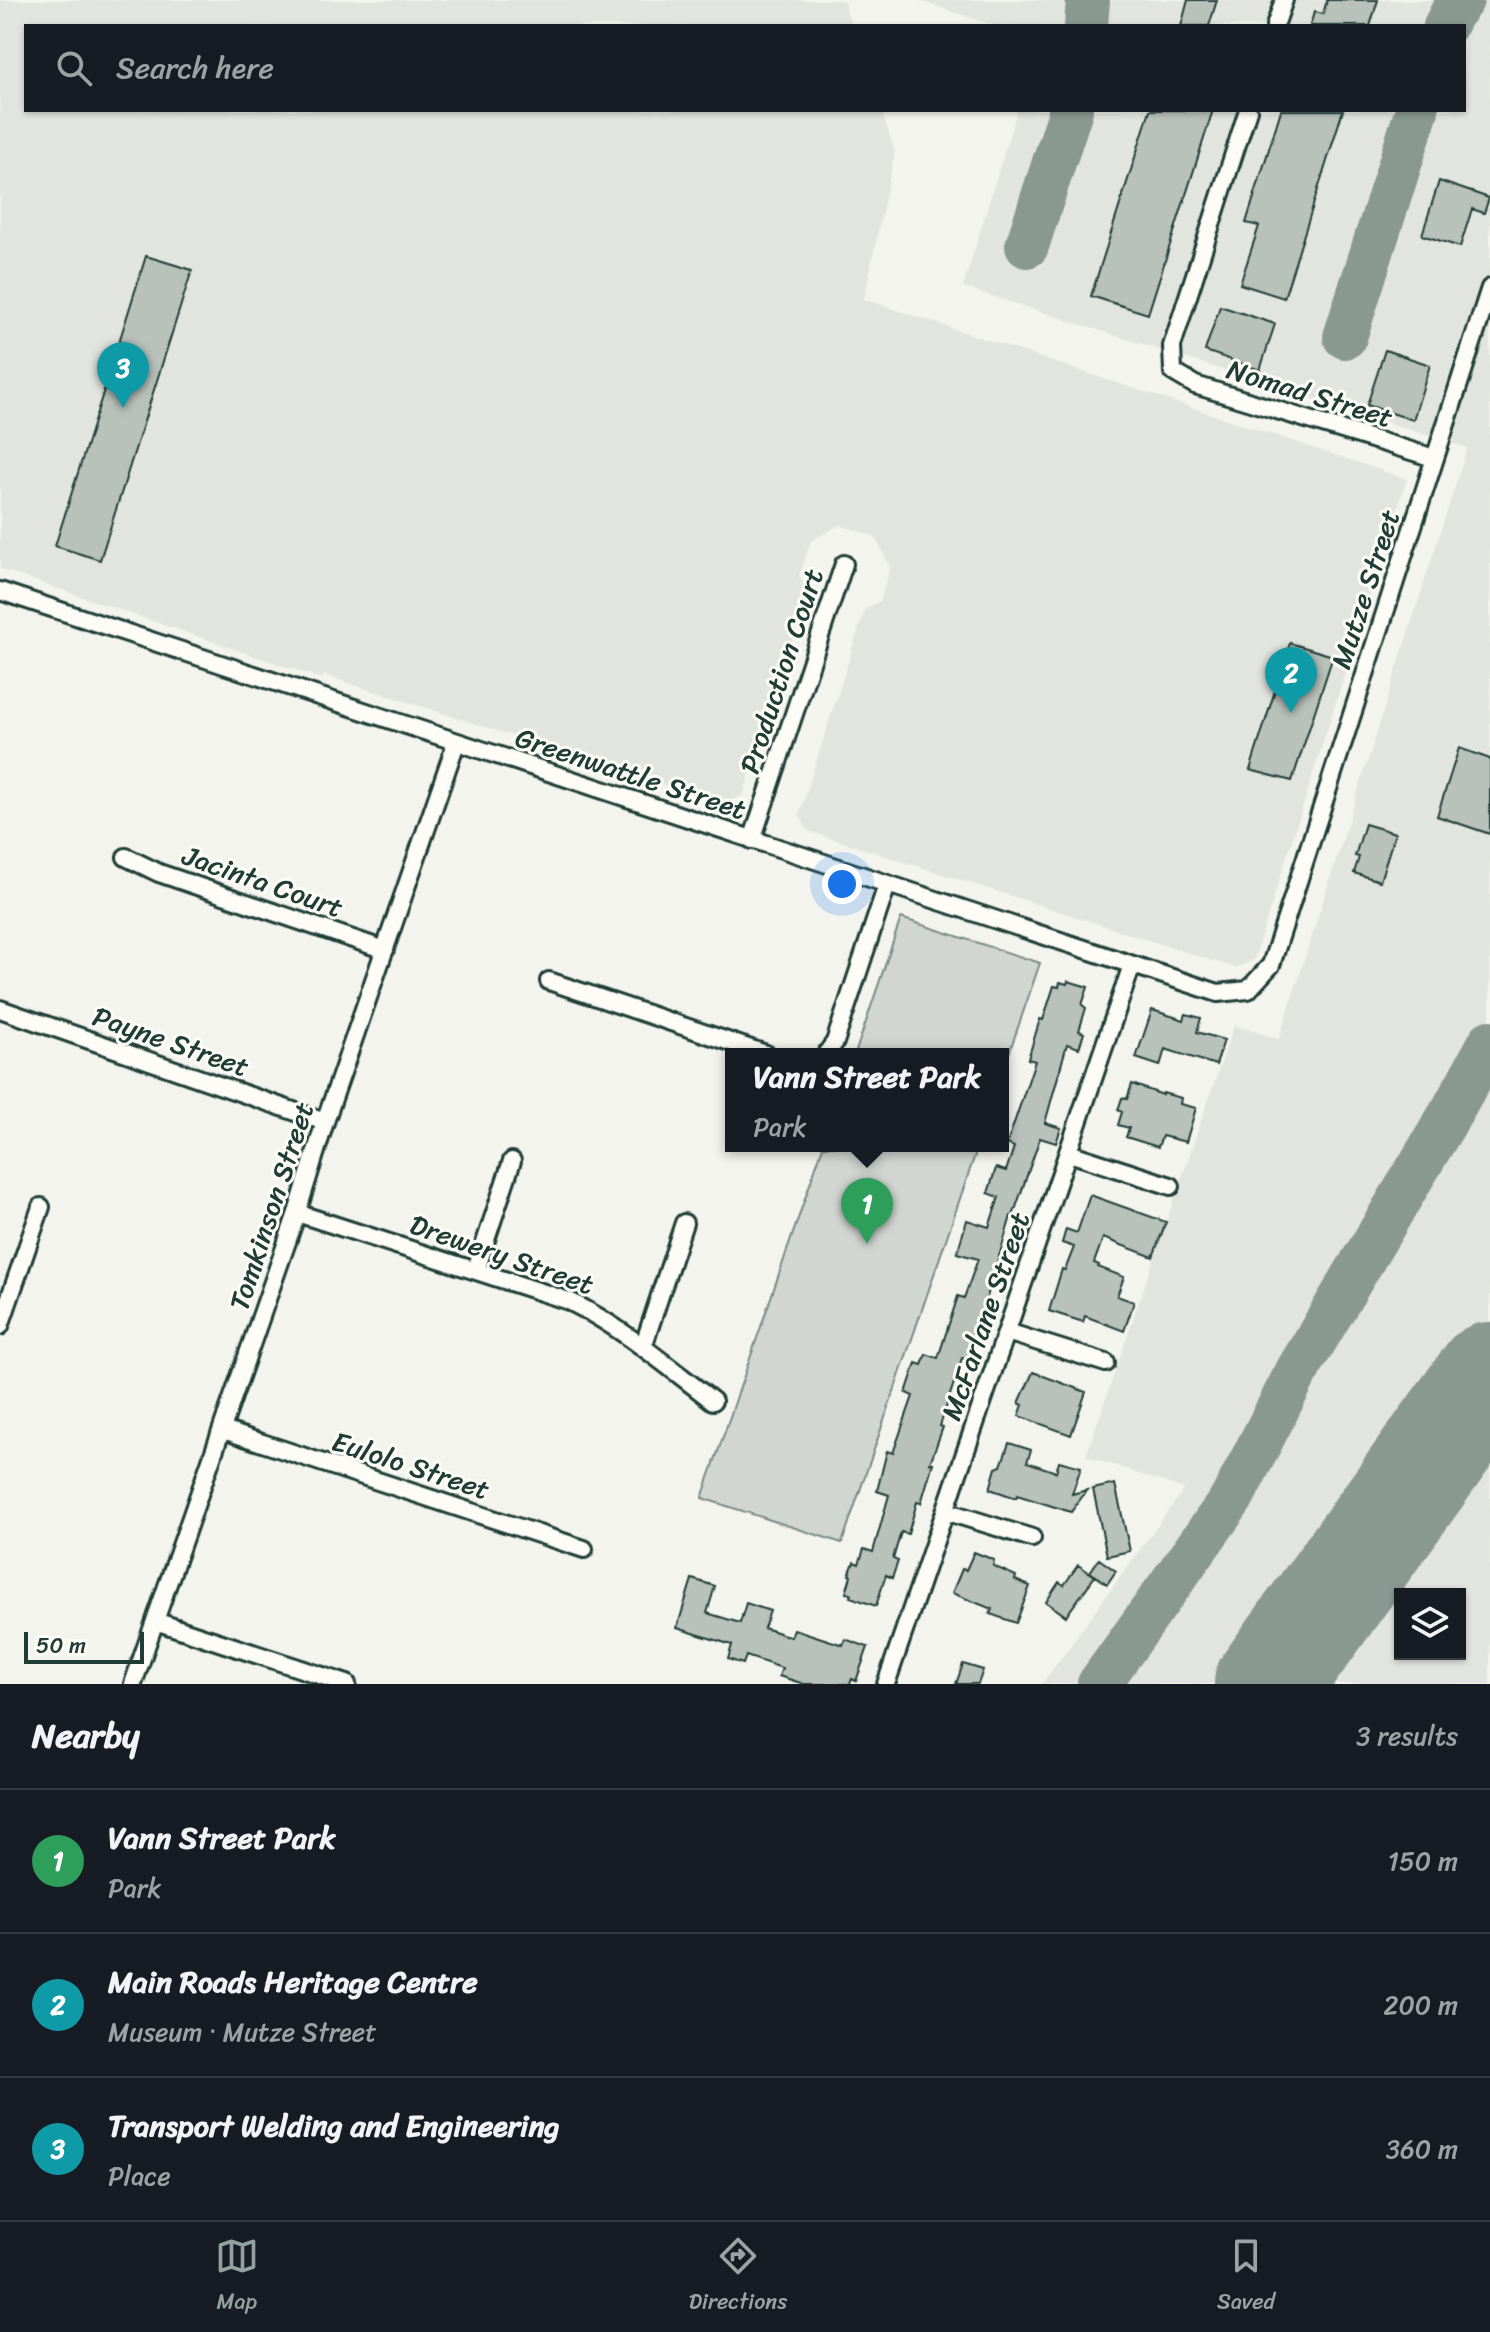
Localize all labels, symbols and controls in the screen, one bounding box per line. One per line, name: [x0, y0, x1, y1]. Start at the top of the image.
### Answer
search box: [24, 24, 1466, 112]
text: Search here: [116, 41, 274, 95]
icon: search: [52, 46, 96, 90]
pin: 3: [97, 342, 149, 408]
street label: Nomad Street: [1221, 345, 1399, 442]
street label: Mutze Street: [1317, 503, 1414, 675]
street label: Production Court: [725, 562, 838, 780]
pin: 2: [1265, 647, 1317, 713]
street label: Greenwattle Street: [509, 713, 753, 834]
street label: Jacinta Court: [175, 831, 350, 932]
your location: [822, 864, 862, 904]
street label: Payne Street: [86, 992, 256, 1091]
popup: [725, 1048, 1009, 1152]
text: Vann Street Park: [753, 1050, 981, 1104]
street label: Tomkinson Street: [215, 1095, 328, 1317]
text: Park: [753, 1104, 807, 1150]
pin: 1: [841, 1178, 893, 1244]
street label: Drewery Street: [403, 1200, 601, 1309]
street label: McFarlane Street: [927, 1205, 1044, 1427]
street label: Eulolo Street: [326, 1417, 496, 1514]
map controls: [1394, 1588, 1466, 1660]
button: layers: [1394, 1588, 1466, 1660]
text: 50 m: [36, 1626, 86, 1665]
scale bar: [24, 1628, 144, 1664]
text: Nearby: [32, 1706, 140, 1766]
text: 3 results: [1356, 1713, 1458, 1759]
text: Vann Street Park: [108, 1811, 335, 1865]
text: 1: [52, 1838, 64, 1884]
text: 150 m: [1388, 1838, 1458, 1884]
text: Park: [108, 1865, 161, 1911]
text: Main Roads Heritage Centre: [108, 1955, 478, 2009]
text: 2: [50, 1982, 66, 2028]
text: 200 m: [1383, 1982, 1458, 2028]
text: Museum · Mutze Street: [108, 2009, 377, 2055]
text: Transport Welding and Engineering: [108, 2099, 560, 2153]
text: 3: [51, 2126, 65, 2172]
text: 360 m: [1386, 2126, 1458, 2172]
text: Place: [108, 2153, 171, 2199]
tab: Map: [215, 2234, 259, 2321]
tab: Directions: [689, 2234, 787, 2321]
tab: Saved: [1217, 2234, 1275, 2321]

